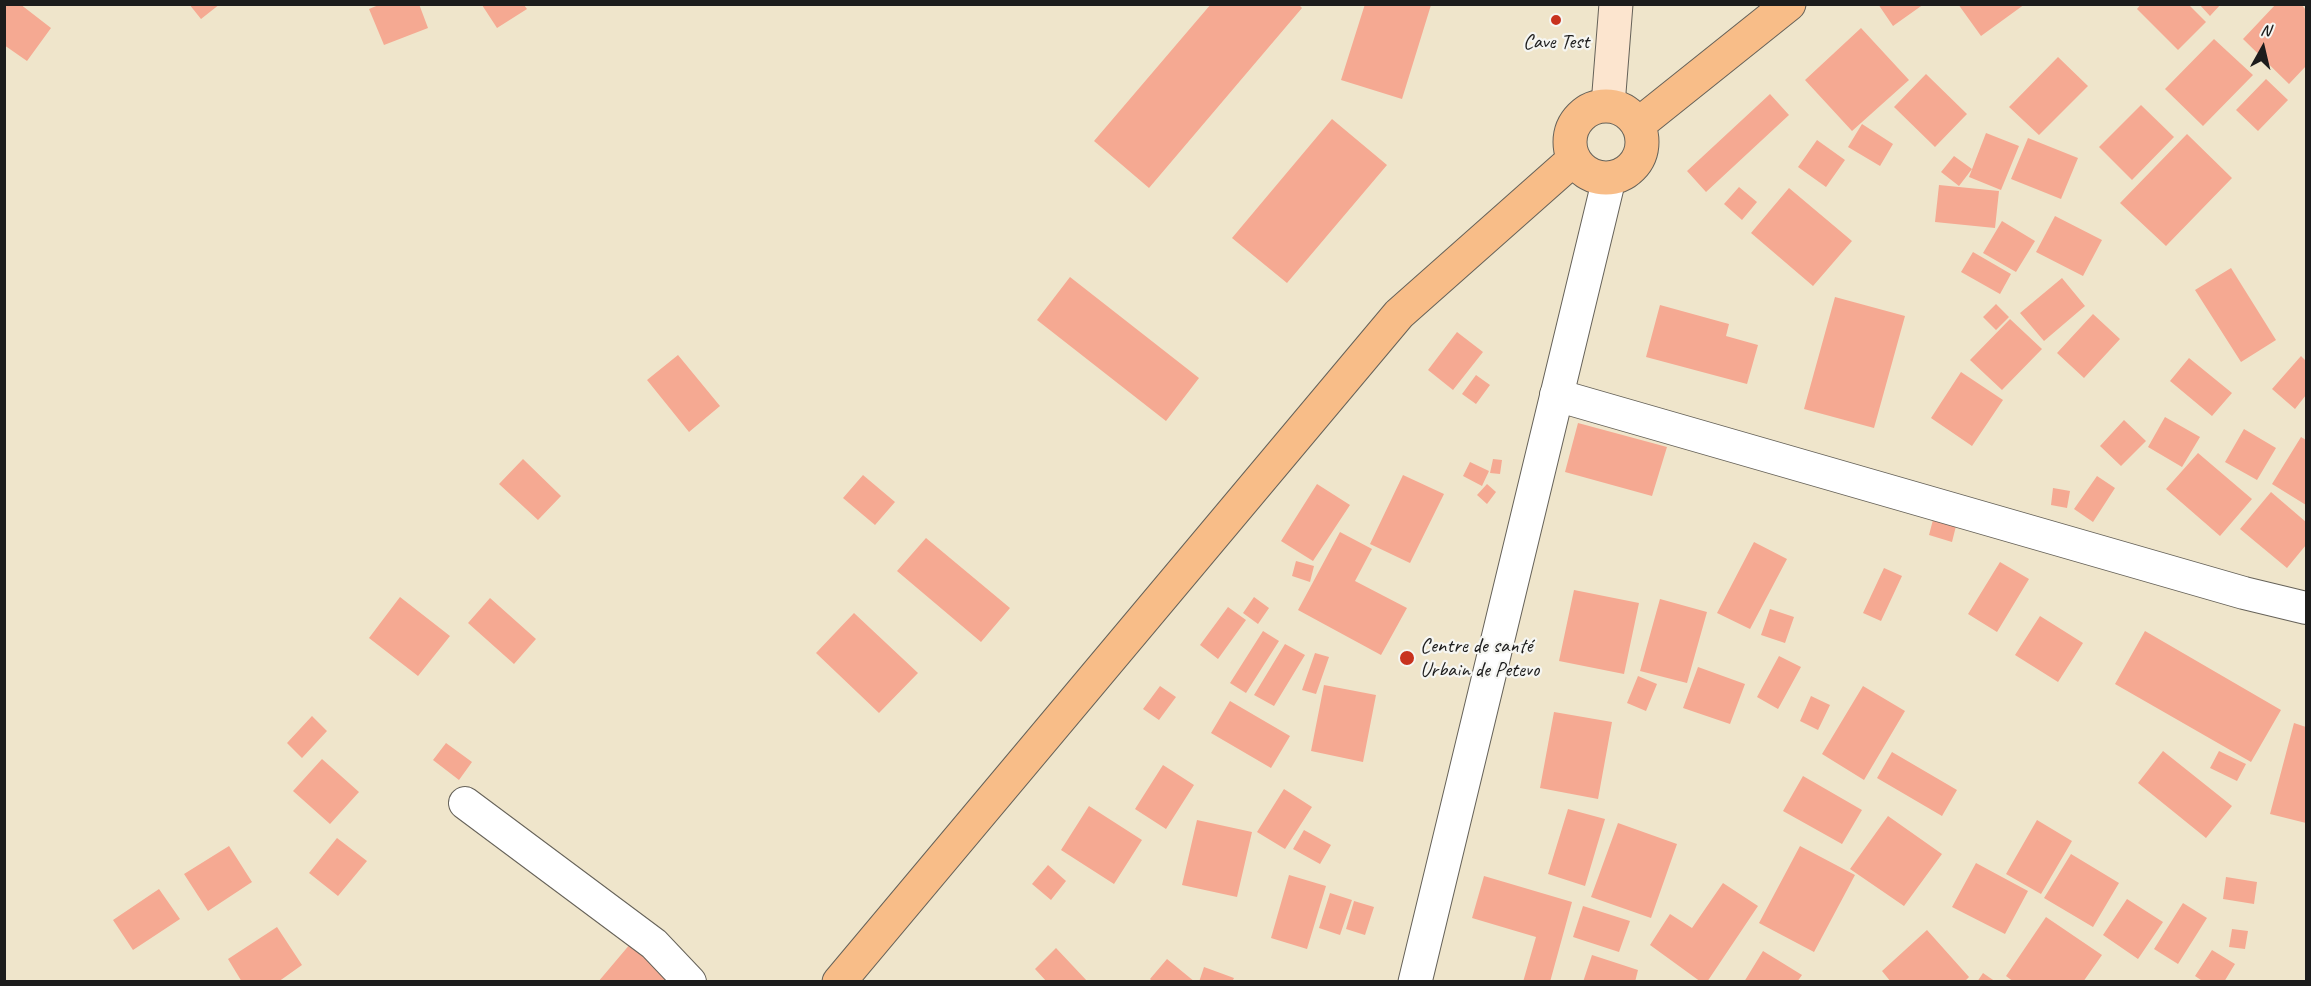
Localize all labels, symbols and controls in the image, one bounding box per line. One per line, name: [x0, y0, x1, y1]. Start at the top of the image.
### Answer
marker: Cave Test: [1549, 13, 1563, 27]
north arrow: [2233, 18, 2293, 78]
text: N: [2259, 20, 2272, 41]
place label: Cave Test: [1523, 29, 1589, 55]
place label: Centre de santé Urbain de Petevo: [1420, 633, 1539, 683]
marker: Centre de santé Urbain de Petevo: [1398, 649, 1416, 667]

